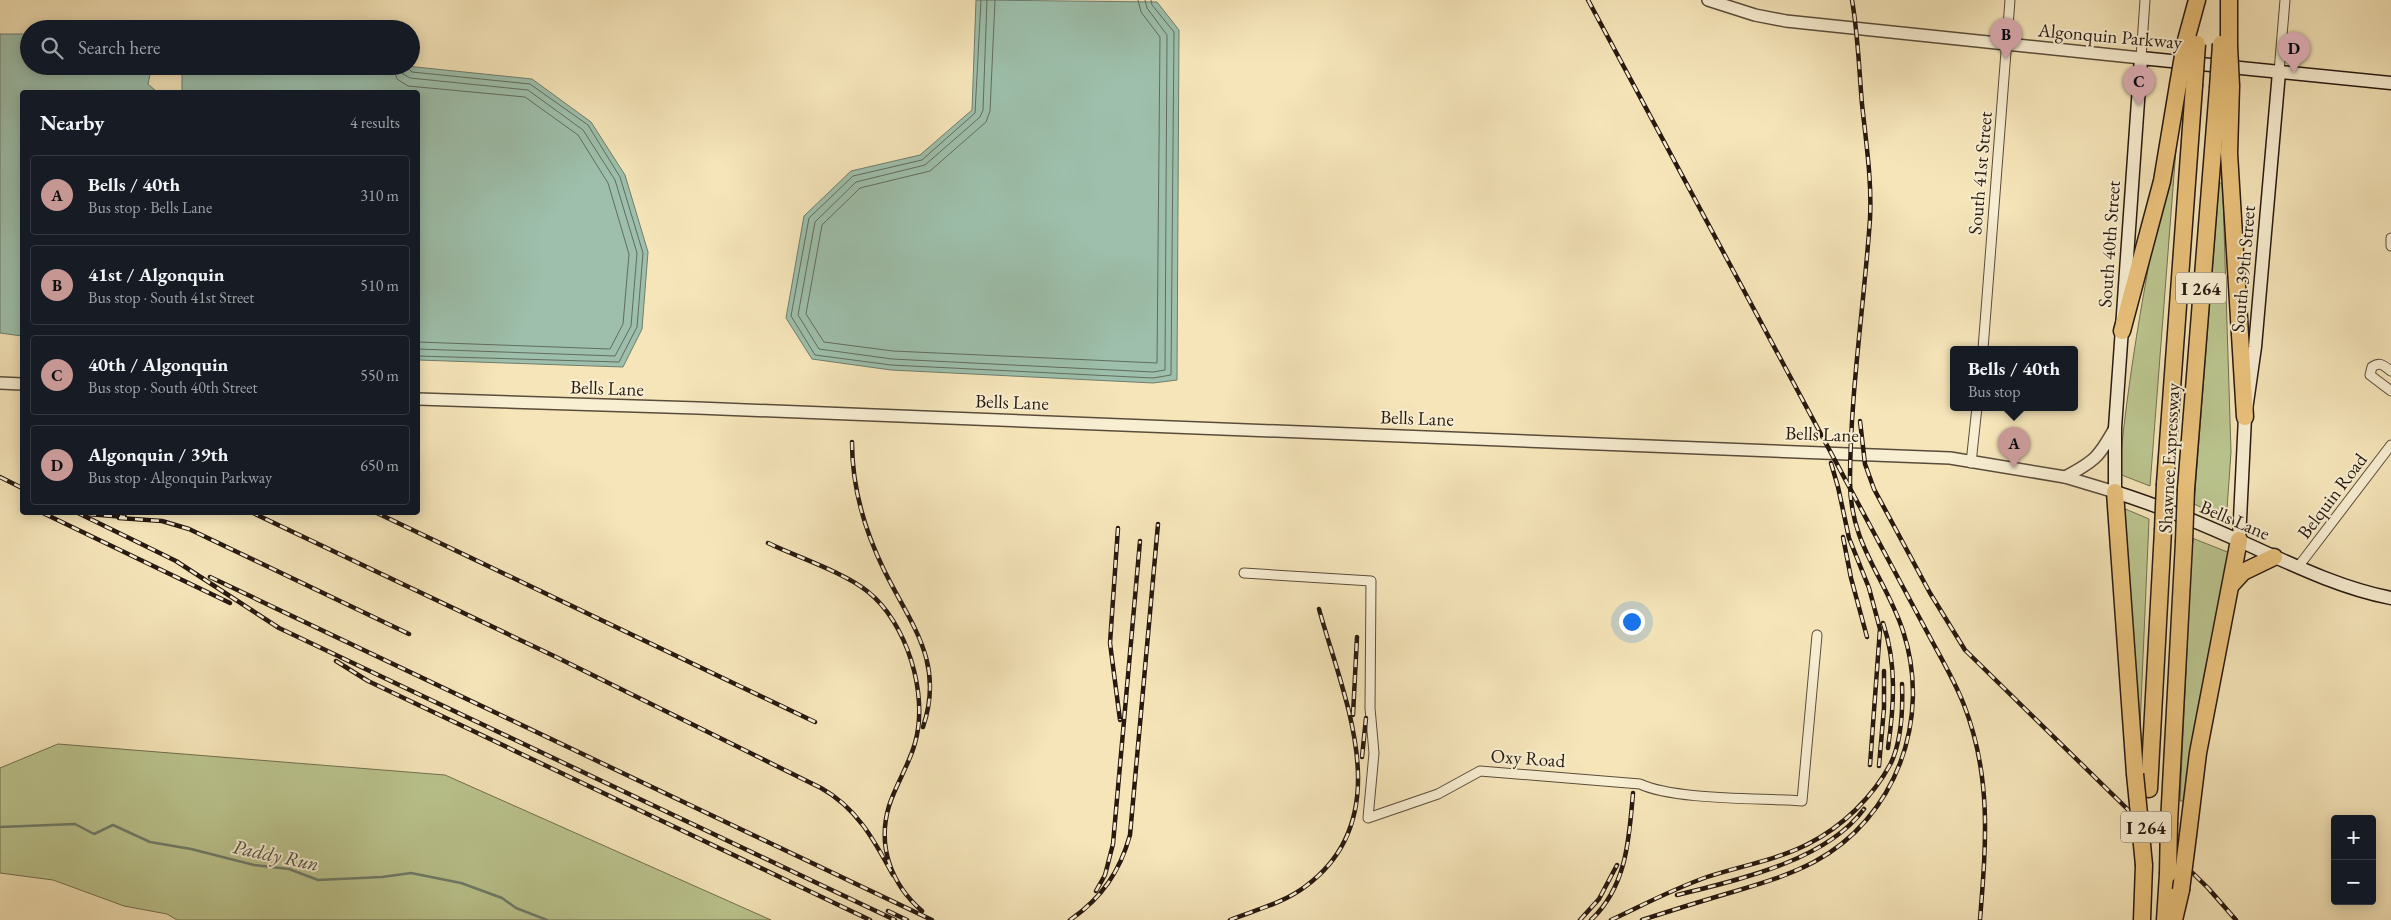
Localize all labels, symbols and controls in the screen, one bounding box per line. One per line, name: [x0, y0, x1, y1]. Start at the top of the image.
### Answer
street label: Algonquin Parkway: [2036, 17, 2184, 55]
pin: B: [1990, 18, 2022, 59]
search box: [20, 20, 420, 75]
pin: D: [2278, 32, 2310, 73]
icon: search: [38, 34, 66, 62]
text: Search here: [78, 35, 160, 60]
pin: C: [2123, 65, 2155, 106]
text: Nearby: [40, 109, 104, 136]
street label: South 41st Street: [1962, 110, 1998, 236]
text: 4 results: [350, 112, 400, 133]
text: Bells / 40th: [88, 172, 180, 197]
street label: South 40th Street: [2092, 180, 2126, 308]
text: A: [51, 185, 63, 206]
text: 310 m: [360, 185, 399, 206]
text: Bus stop · Bells Lane: [88, 197, 212, 218]
street label: South 39th Street: [2225, 204, 2261, 334]
text: 41st / Algonquin: [88, 262, 225, 287]
road number: I 264: [2176, 272, 2226, 304]
text: B: [52, 275, 62, 296]
text: 510 m: [360, 275, 399, 296]
text: Bus stop · South 41st Street: [88, 287, 254, 308]
popup: [1950, 346, 2078, 411]
text: 40th / Algonquin: [88, 352, 228, 377]
text: Bells / 40th: [1968, 356, 2060, 381]
text: C: [51, 365, 63, 386]
text: 550 m: [360, 365, 399, 386]
street label: Bells Lane: [570, 374, 644, 402]
text: Bus stop · South 40th Street: [88, 377, 257, 398]
text: Bus stop: [1968, 381, 2021, 402]
street label: Shawnee Expressway: [2153, 382, 2185, 534]
street label: Bells Lane: [975, 388, 1049, 416]
street label: Bells Lane: [1380, 404, 1454, 432]
street label: Bells Lane: [1785, 420, 1859, 448]
pin: A: [1998, 427, 2030, 468]
text: Algonquin / 39th: [88, 442, 228, 467]
street label: Belquin Road: [2292, 448, 2373, 544]
text: D: [51, 455, 63, 476]
text: 650 m: [360, 455, 399, 476]
text: Bus stop · Algonquin Parkway: [88, 467, 272, 488]
street label: Bells Lane: [2196, 494, 2274, 546]
your location: [1619, 609, 1645, 635]
street label: Oxy Road: [1490, 743, 1566, 773]
road number: I 264: [2121, 812, 2171, 842]
map controls: [2331, 815, 2376, 905]
button: +: [2331, 815, 2376, 860]
water label: Paddy Run: [231, 833, 321, 877]
button: −: [2331, 860, 2376, 905]

